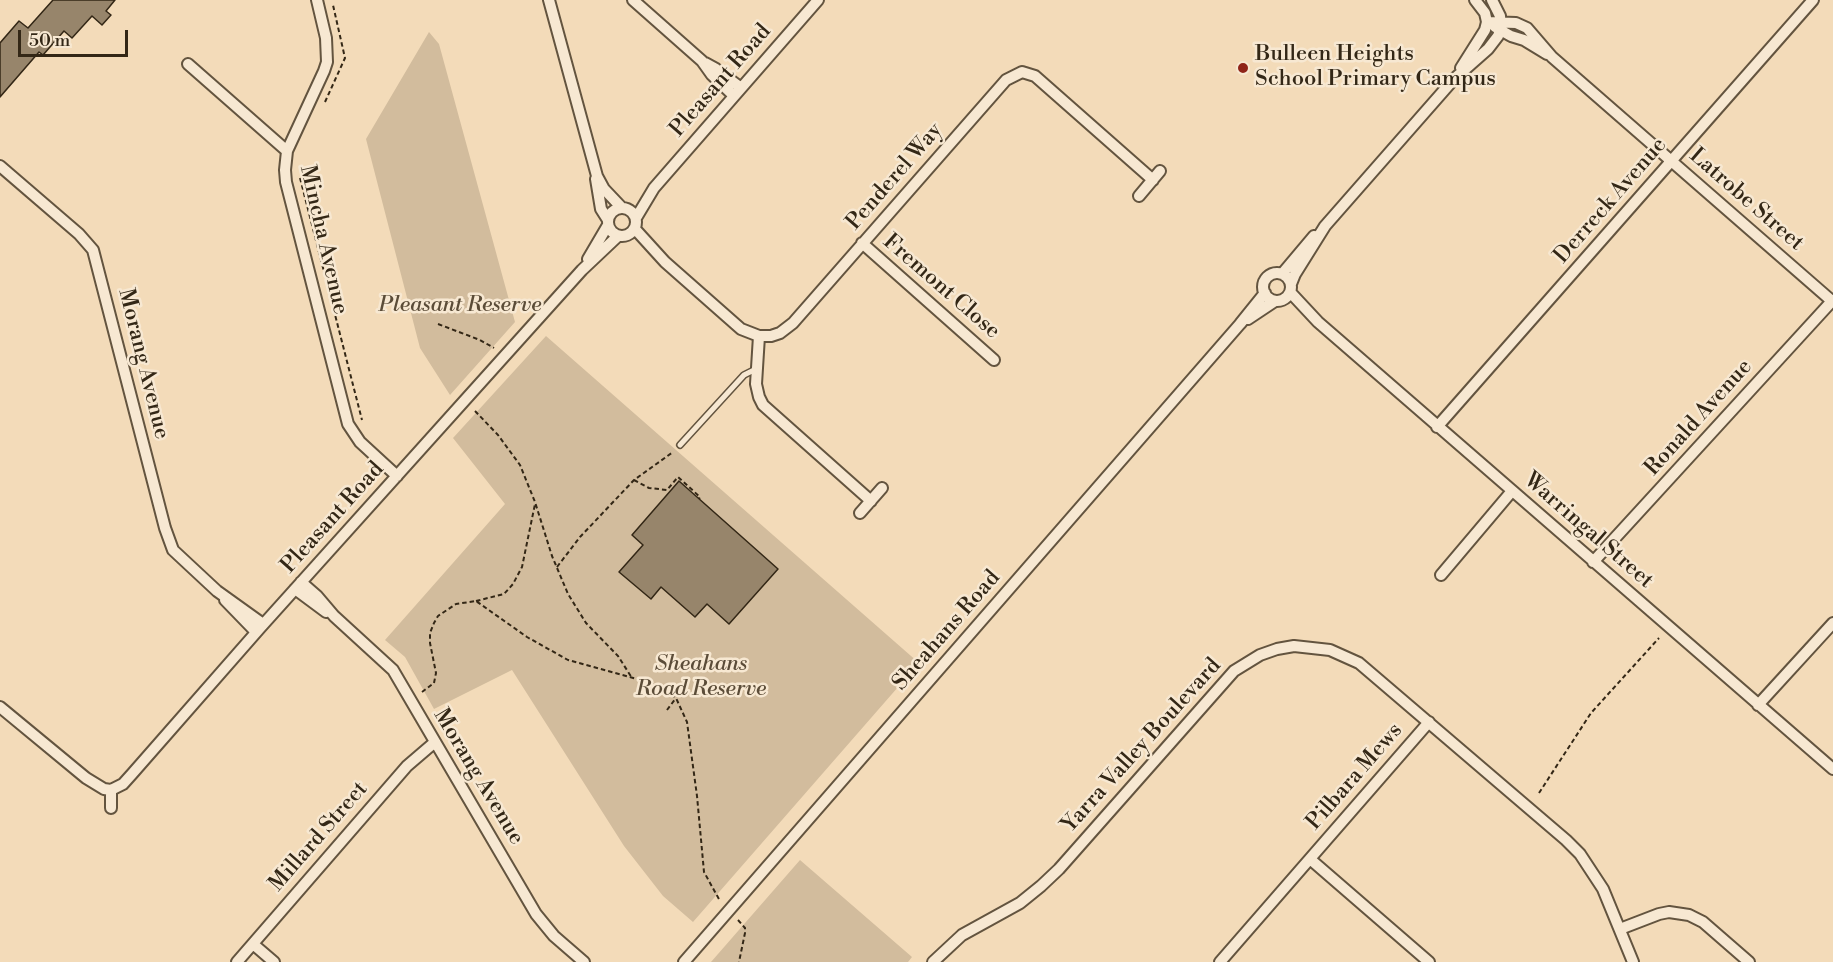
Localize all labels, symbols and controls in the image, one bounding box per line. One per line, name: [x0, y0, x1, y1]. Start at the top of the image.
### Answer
scale bar: [21, 18, 130, 56]
street label: Pleasant Road: [665, 19, 777, 143]
text: 50 m: [29, 29, 70, 52]
place label: Bulleen Heights School Primary Campus: [1255, 42, 1496, 94]
marker: Bulleen Heights School Primary Campus: [1236, 61, 1250, 75]
street label: Penderel Way: [841, 118, 949, 236]
street label: Derreck Avenue: [1549, 133, 1673, 269]
street label: Latrobe Street: [1683, 143, 1809, 257]
street label: Mincha Avenue: [293, 163, 353, 317]
street label: Fremont Close: [877, 229, 1005, 345]
street label: Morang Avenue: [112, 286, 174, 442]
park label: Pleasant Reserve: [379, 293, 541, 319]
street label: Ronald Avenue: [1640, 354, 1758, 482]
street label: Pleasant Road: [276, 457, 390, 579]
street label: Warringal Street: [1518, 467, 1658, 595]
street label: Sheahans Road: [888, 566, 1006, 696]
park label: Sheahans Road Reserve: [636, 652, 766, 704]
street label: Yarra Valley Boulevard: [1057, 653, 1227, 839]
street label: Morang Avenue: [427, 704, 529, 850]
street label: Pilbara Mews: [1301, 718, 1409, 836]
street label: Millard Street: [264, 777, 374, 897]

